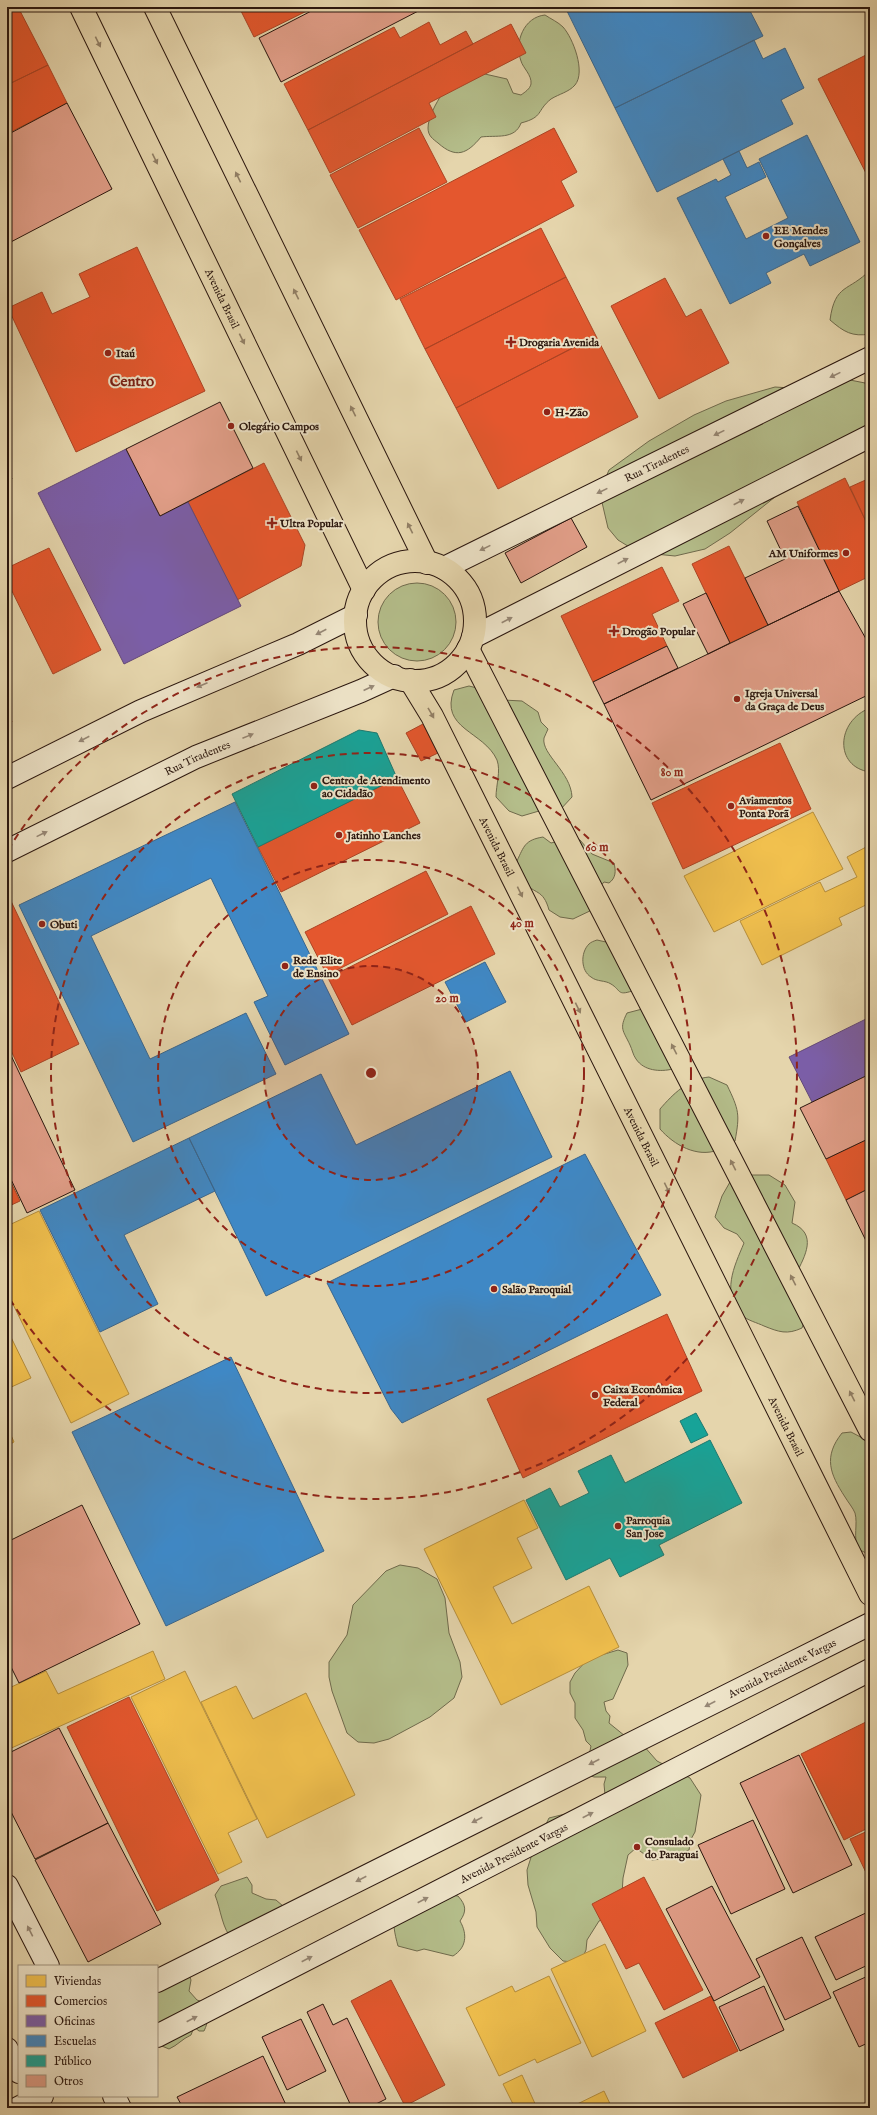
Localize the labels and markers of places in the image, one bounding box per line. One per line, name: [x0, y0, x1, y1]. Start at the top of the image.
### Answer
place label: EE Mendes Gonçalves: [774, 224, 828, 251]
marker: EE Mendes Gonçalves: [761, 231, 771, 241]
place label: Drogaria Avenida: [519, 336, 599, 350]
marker: Drogaria Avenida: [506, 337, 516, 347]
place label: Itaú: [116, 347, 135, 361]
marker: Itaú: [103, 348, 113, 358]
place label: H-Zão: [555, 406, 588, 420]
marker: H-Zão: [542, 407, 552, 417]
place label: Olegário Campos: [239, 420, 319, 434]
marker: Olegário Campos: [226, 421, 236, 431]
place label: Ultra Popular: [279, 517, 344, 531]
marker: Ultra Popular: [267, 518, 277, 528]
place label: AM Uniformes: [768, 547, 838, 561]
marker: AM Uniformes: [841, 548, 851, 558]
place label: Drogão Popular: [622, 625, 696, 639]
marker: Drogão Popular: [609, 626, 619, 636]
place label: Igreja Universal da Graça de Deus: [745, 687, 824, 714]
marker: Igreja Universal da Graça de Deus: [732, 694, 742, 704]
place label: Centro de Atendimento ao Cidadão: [322, 774, 430, 801]
marker: Centro de Atendimento ao Cidadão: [309, 781, 319, 791]
place label: Aviamentos Ponta Porã: [738, 794, 792, 821]
marker: Aviamentos Ponta Porã: [726, 801, 736, 811]
place label: Jatinho Lanches: [345, 829, 421, 843]
marker: Jatinho Lanches: [334, 830, 344, 840]
place label: Obuti: [50, 918, 77, 932]
marker: Obuti: [37, 919, 47, 929]
place label: Rede Elite de Ensino: [293, 954, 342, 981]
marker: Rede Elite de Ensino: [280, 961, 290, 971]
centre of rings: [364, 1066, 378, 1080]
place label: Salão Paroquial: [502, 1283, 572, 1297]
marker: Salão Paroquial: [489, 1284, 499, 1294]
place label: Caixa Econômica Federal: [603, 1383, 682, 1410]
marker: Caixa Econômica Federal: [590, 1390, 600, 1400]
place label: Parroquia San Jose: [626, 1514, 670, 1541]
marker: Parroquia San Jose: [613, 1521, 623, 1531]
place label: Consulado do Paraguai: [645, 1835, 698, 1862]
marker: Consulado do Paraguai: [632, 1842, 642, 1852]

